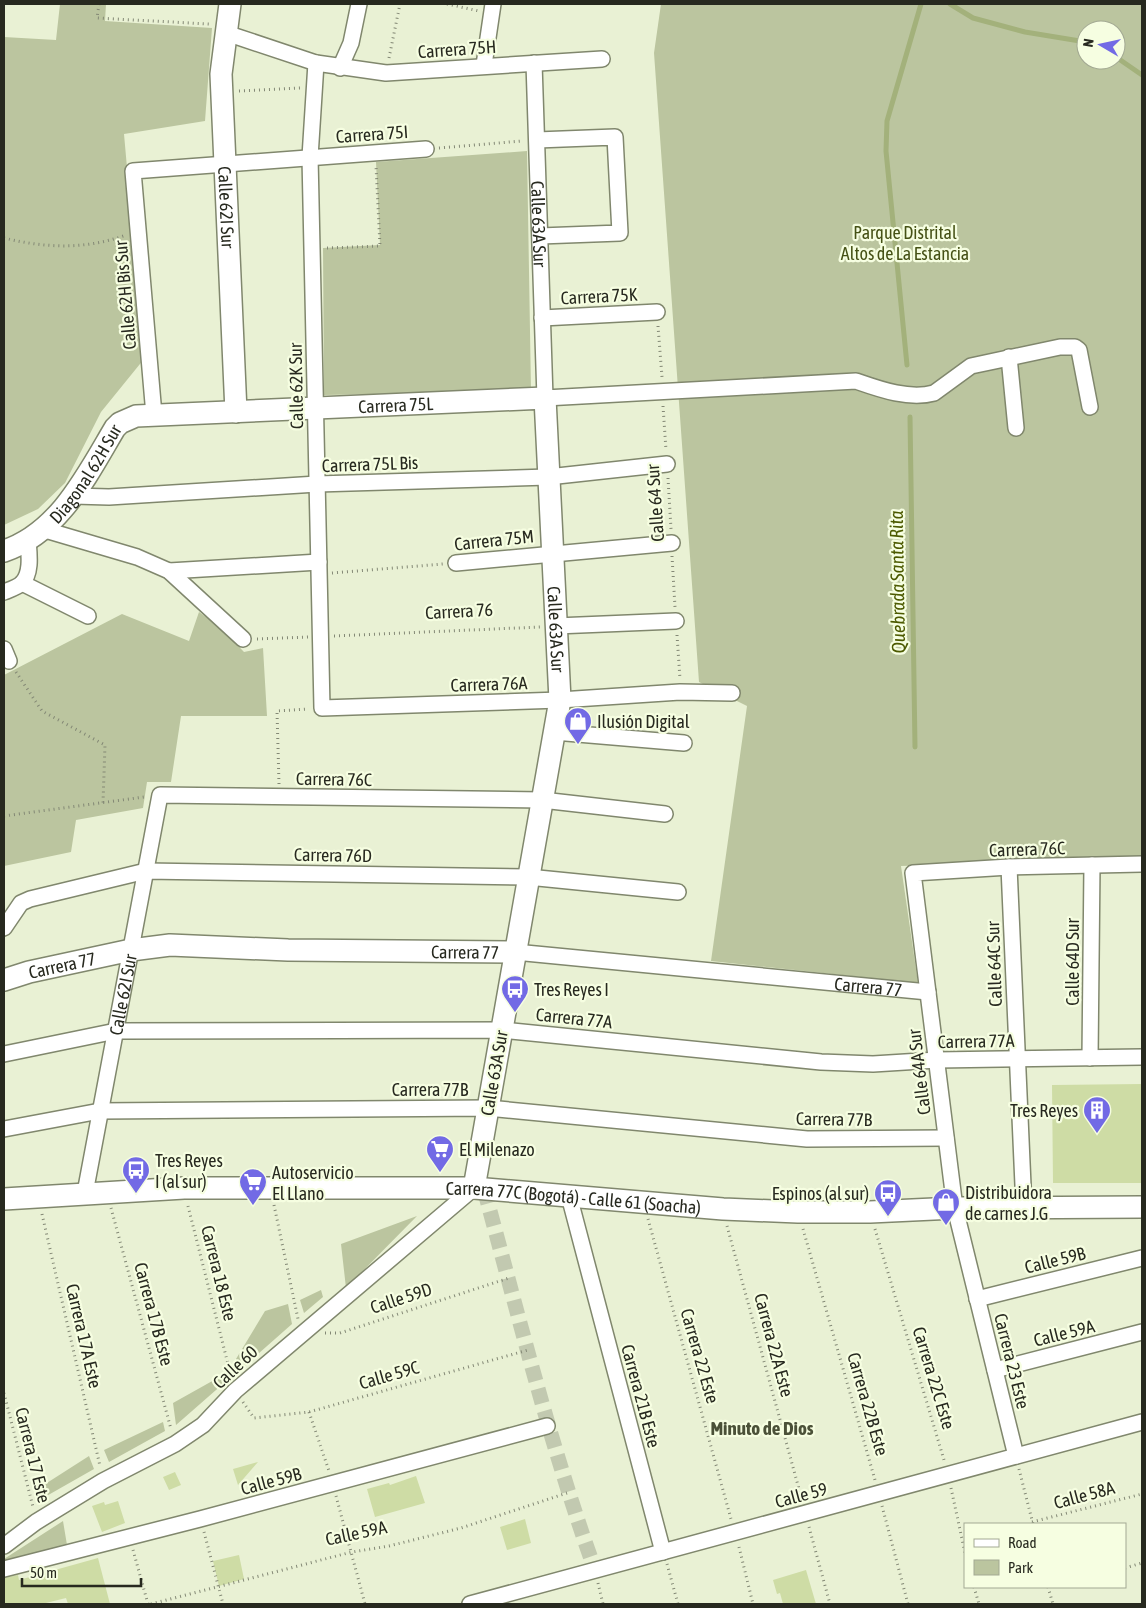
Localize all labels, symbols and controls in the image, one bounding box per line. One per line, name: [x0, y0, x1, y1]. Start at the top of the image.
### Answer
north arrow: [1076, 20, 1126, 70]
street label: Carrera 75H: [417, 36, 497, 62]
text: N: [1080, 38, 1097, 48]
street label: Carrera 75I: [335, 121, 409, 147]
street label: Calle 62I Sur: [215, 166, 239, 249]
street label: Calle 63A Sur: [527, 180, 551, 268]
park label: Parque Distrital Altos de La Estancia: [841, 222, 969, 264]
street label: Calle 62H Bis Sur: [110, 239, 140, 350]
street label: Carrera 75K: [560, 283, 638, 308]
street label: Calle 62K Sur: [285, 342, 307, 429]
street label: Carrera 75L: [358, 392, 434, 417]
street label: Diagonal 62H Sur: [45, 420, 126, 527]
street label: Carrera 75L Bis: [321, 452, 419, 476]
street label: Calle 64 Sur: [642, 463, 668, 542]
water label: Quebrada Santa Rita: [885, 510, 909, 654]
street label: Carrera 75M: [453, 525, 535, 555]
street label: Calle 63A Sur: [544, 586, 569, 673]
street label: Carrera 76: [425, 599, 493, 623]
street label: Carrera 76A: [450, 672, 528, 696]
shop icon: Ilusión Digital: [563, 706, 593, 745]
place label: Ilusión Digital: [597, 711, 690, 732]
street label: Carrera 76C: [296, 768, 372, 790]
street label: Carrera 76C: [989, 837, 1065, 861]
street label: Carrera 76D: [294, 844, 372, 866]
street label: Calle 64D Sur: [1062, 918, 1083, 1006]
street label: Calle 64C Sur: [982, 920, 1006, 1007]
street label: Carrera 77: [431, 941, 499, 962]
street label: Carrera 77: [27, 947, 97, 982]
street label: Calle 62I Sur: [104, 952, 140, 1037]
street label: Carrera 77: [833, 972, 903, 1000]
bus stop icon: Tres Reyes I: [500, 974, 530, 1013]
place label: Tres Reyes I: [534, 979, 609, 1000]
street label: Carrera 77A: [535, 1004, 613, 1032]
street label: Calle 64A Sur: [903, 1027, 935, 1116]
street label: Calle 63A Sur: [476, 1028, 512, 1117]
street label: Carrera 77A: [937, 1030, 1015, 1052]
street label: Carrera 77B: [392, 1079, 469, 1100]
building icon: Tres Reyes: [1082, 1095, 1112, 1134]
place label: Tres Reyes: [1010, 1100, 1078, 1121]
street label: Carrera 77B: [796, 1108, 873, 1130]
supermarket icon: El Milenazo: [425, 1134, 455, 1173]
place label: El Milenazo: [459, 1139, 535, 1160]
place label: Tres Reyes I (al sur): [155, 1150, 223, 1192]
bus stop icon: Tres Reyes I (al sur): [121, 1155, 151, 1194]
place label: Autoservicio El Llano: [272, 1162, 354, 1204]
supermarket icon: Autoservicio El Llano: [238, 1167, 268, 1206]
street label: Carrera 77C (Bogotá) - Calle 61 (Soacha): [446, 1177, 702, 1218]
bus stop icon: Espinos (al sur): [873, 1178, 903, 1217]
place label: Distribuidora de carnes J.G: [965, 1182, 1052, 1224]
place label: Espinos (al sur): [772, 1183, 869, 1204]
shop icon: Distribuidora de carnes J.G: [931, 1187, 961, 1226]
street label: Carrera 18 Este: [197, 1223, 241, 1323]
street label: Calle 59B: [1022, 1242, 1088, 1278]
street label: Carrera 17B Este: [130, 1260, 178, 1368]
street label: Calle 59D: [368, 1278, 434, 1318]
street label: Carrera 17A Este: [62, 1282, 106, 1390]
street label: Carrera 22A Este: [750, 1291, 798, 1399]
street label: Carrera 22 Este: [676, 1306, 724, 1406]
street label: Carrera 23 Este: [990, 1311, 1034, 1411]
street label: Calle 59A: [1031, 1315, 1097, 1351]
street label: Carrera 22C Este: [909, 1324, 959, 1432]
street label: Calle 60: [208, 1341, 262, 1393]
street label: Carrera 21B Este: [617, 1342, 665, 1450]
street label: Carrera 22B Este: [843, 1350, 893, 1458]
street label: Calle 59C: [357, 1356, 421, 1394]
street label: Carrera 17 Este: [11, 1405, 55, 1505]
district label: Minuto de Dios: [710, 1417, 814, 1439]
street label: Calle 59B: [238, 1463, 304, 1499]
street label: Calle 58A: [1051, 1477, 1117, 1513]
street label: Calle 59: [772, 1478, 830, 1512]
street label: Calle 59A: [323, 1516, 389, 1550]
legend: [964, 1523, 1126, 1588]
text: Road: [1008, 1534, 1037, 1551]
scale bar: [22, 1556, 141, 1588]
text: Park: [1008, 1559, 1033, 1576]
text: 50 m: [30, 1564, 57, 1581]

